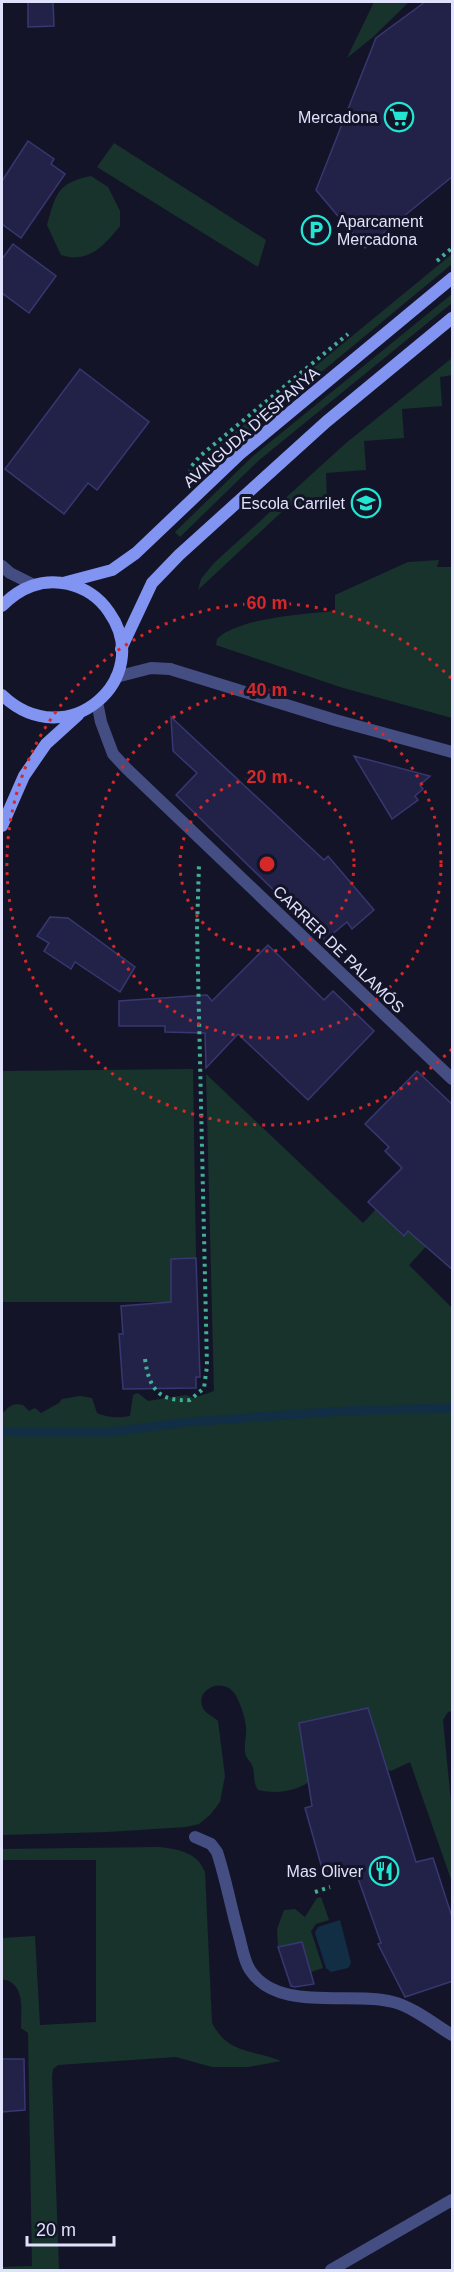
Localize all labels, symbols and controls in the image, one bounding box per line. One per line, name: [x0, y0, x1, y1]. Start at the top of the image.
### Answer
supermarket icon: Mercadona: [383, 101, 415, 133]
place label: Mercadona: [298, 109, 378, 126]
place label: Aparcament Mercadona: [337, 213, 424, 248]
parking icon: Aparcament Mercadona: [300, 214, 332, 246]
street label: AVINGUDA D'ESPANYA: [180, 364, 323, 491]
school or university icon: Escola Carrilet: [350, 487, 382, 519]
place label: Escola Carrilet: [241, 495, 346, 512]
text: 60 m: [246, 593, 288, 613]
text: 40 m: [246, 680, 288, 700]
text: 20 m: [246, 767, 288, 787]
centre of rings: [257, 854, 277, 874]
street label: CARRER DE PALAMÓS: [270, 882, 408, 1016]
restaurant icon: Mas Oliver: [368, 1855, 400, 1887]
place label: Mas Oliver: [287, 1863, 364, 1880]
scale bar: [27, 2209, 114, 2247]
text: 20 m: [36, 2220, 76, 2240]

